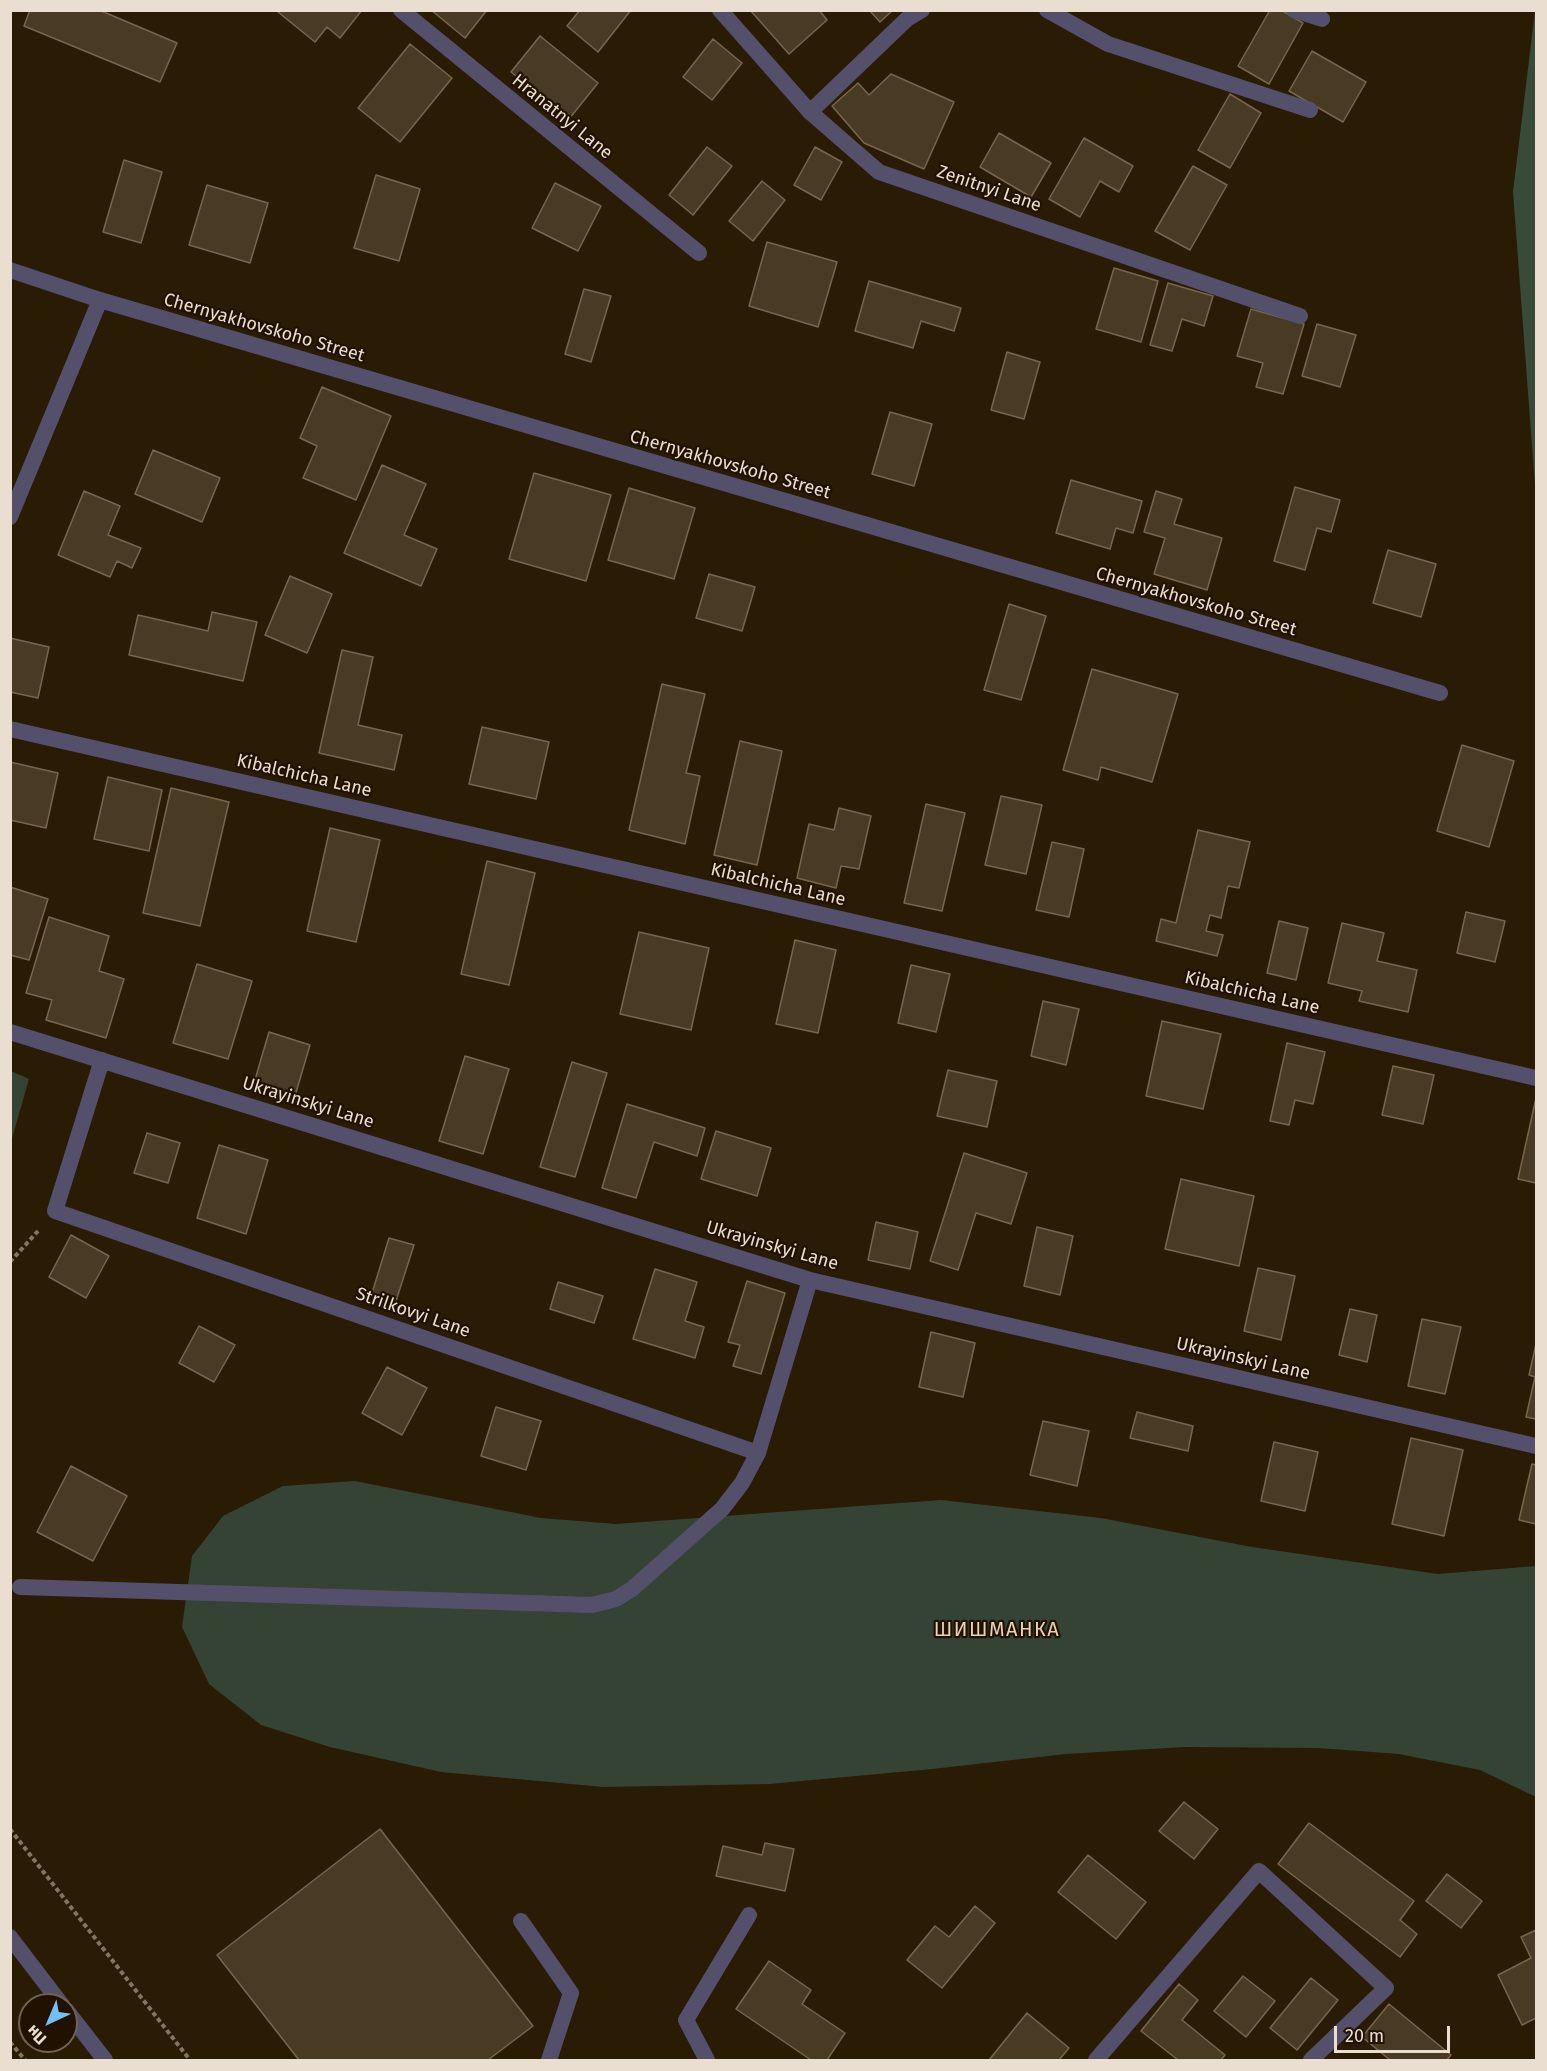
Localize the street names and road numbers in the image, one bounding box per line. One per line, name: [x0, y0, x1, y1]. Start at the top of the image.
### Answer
street label: Hranatnyi Lane: [507, 70, 617, 164]
street label: Zenitnyi Lane: [934, 161, 1044, 217]
street label: Chernyakhovskoho Street: [161, 289, 367, 367]
street label: Chernyakhovskoho Street: [627, 426, 833, 504]
street label: Chernyakhovskoho Street: [1093, 563, 1299, 641]
street label: Kibalchicha Lane: [234, 750, 374, 802]
street label: Kibalchicha Lane: [708, 859, 848, 911]
street label: Kibalchicha Lane: [1182, 967, 1322, 1019]
street label: Ukrayinskyi Lane: [239, 1073, 377, 1133]
street label: Ukrayinskyi Lane: [703, 1217, 841, 1275]
street label: Strilkovyi Lane: [353, 1283, 473, 1343]
street label: Ukrayinskyi Lane: [1174, 1333, 1312, 1385]

